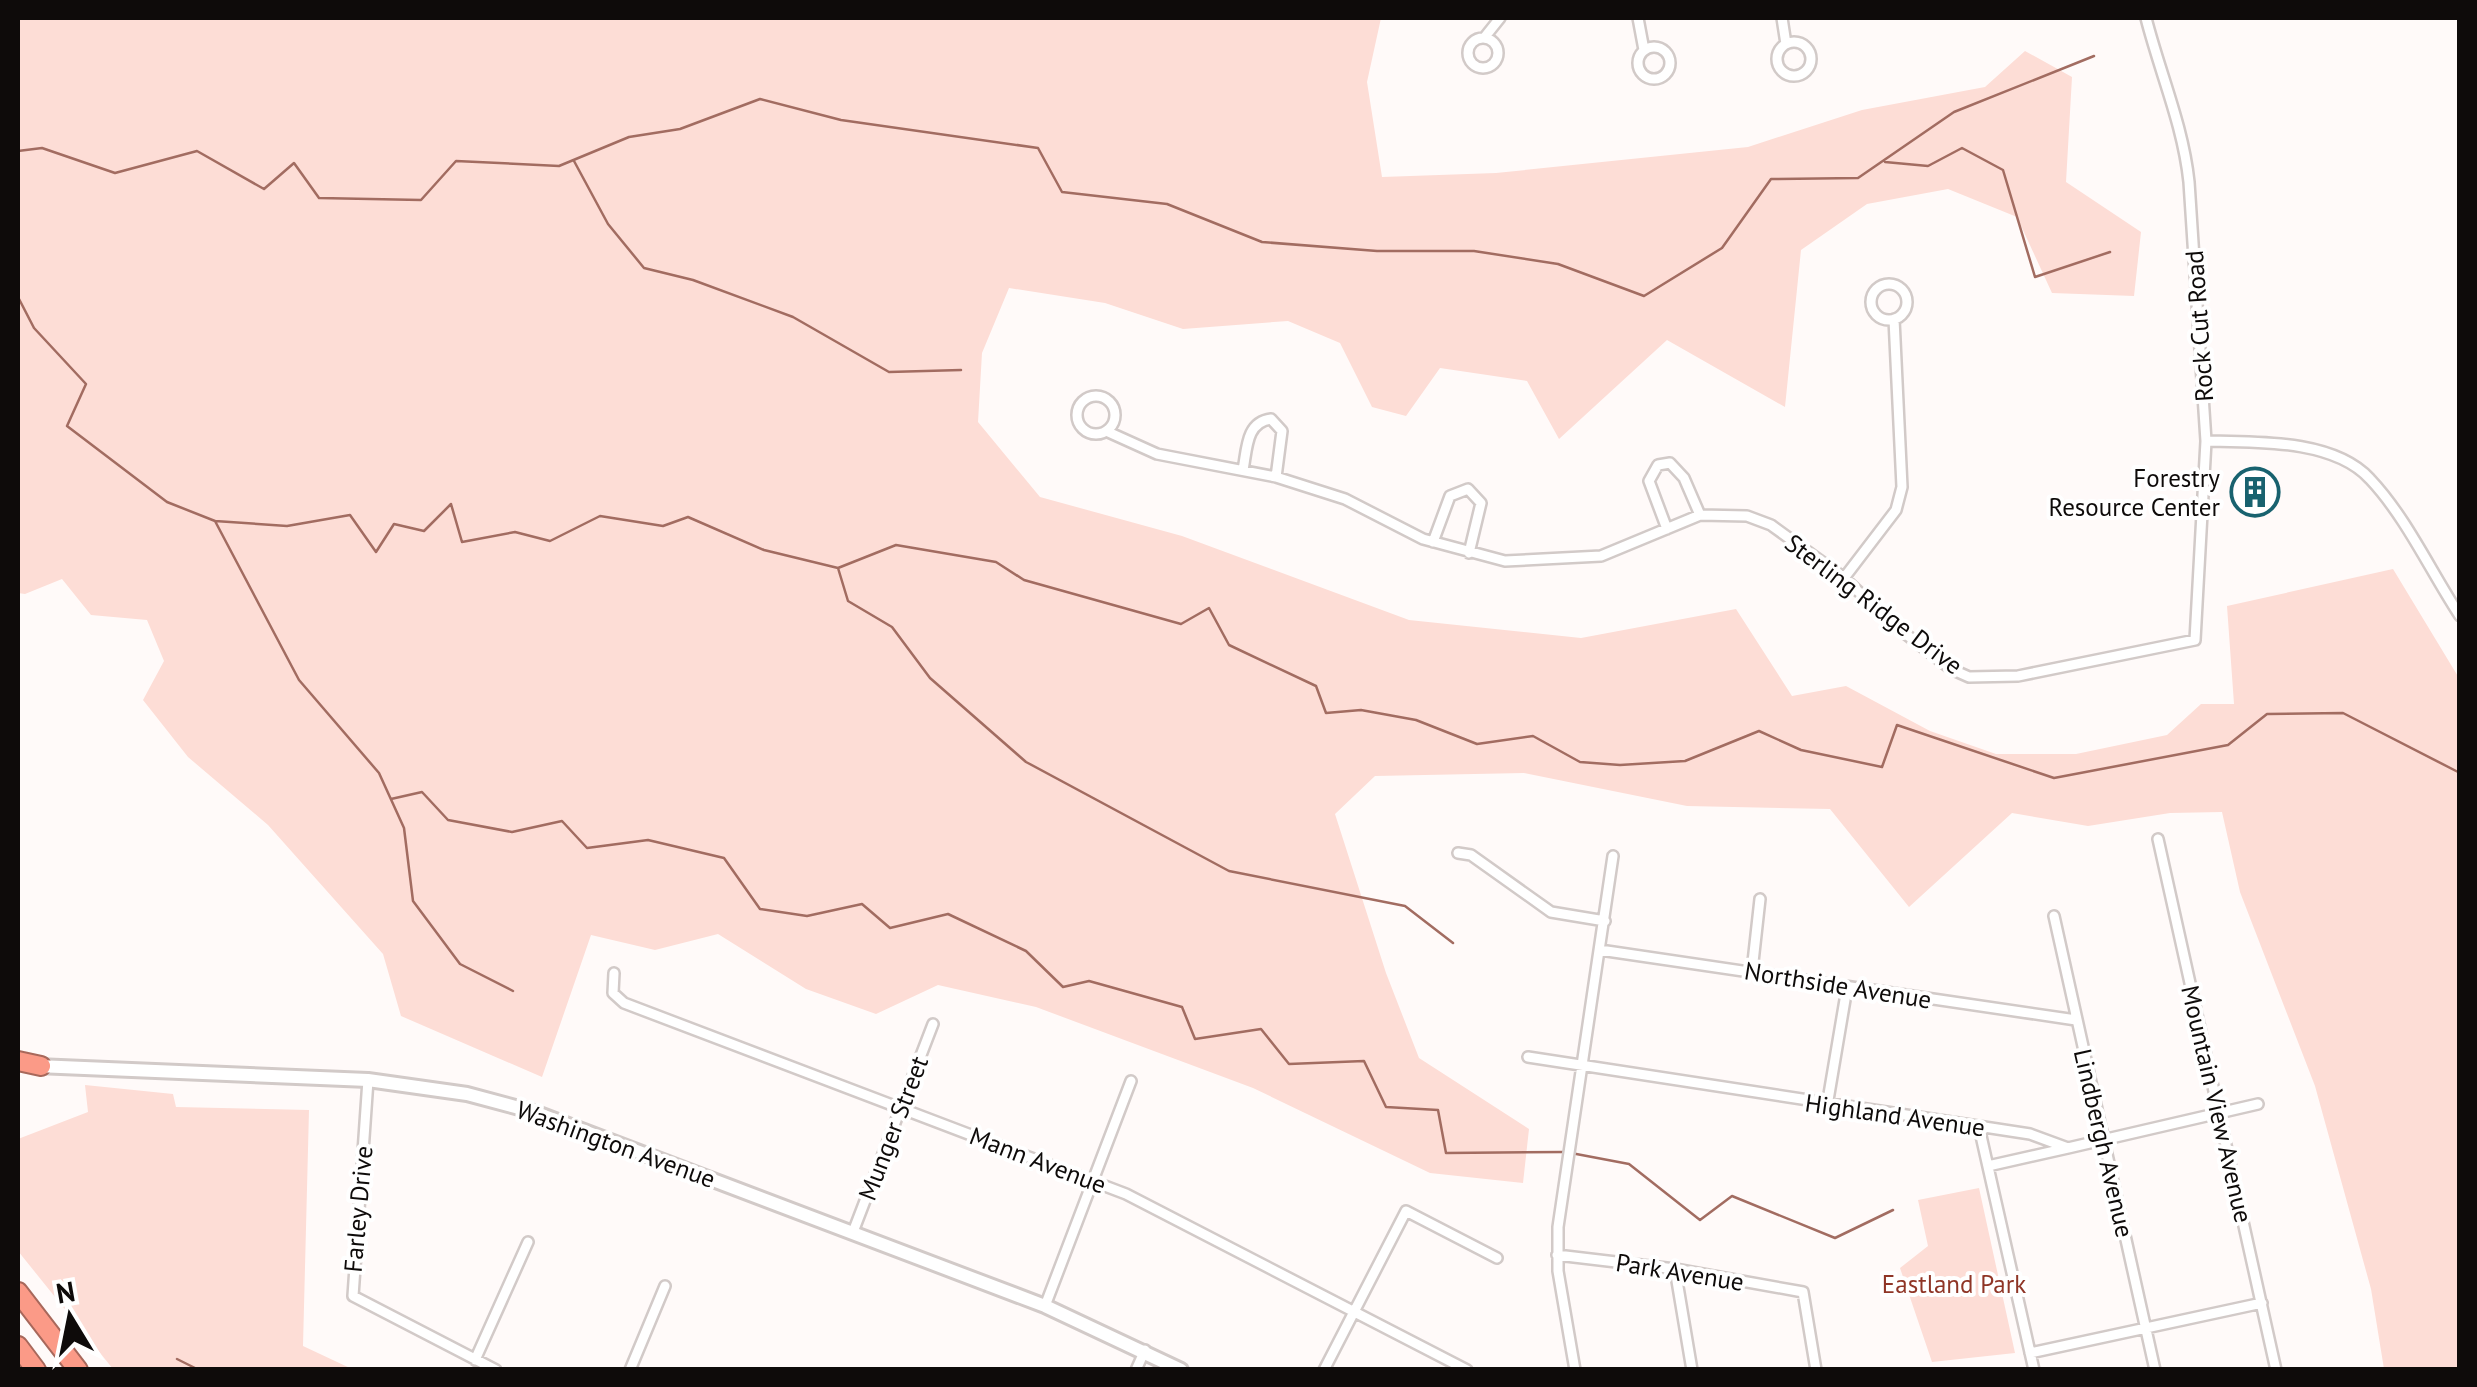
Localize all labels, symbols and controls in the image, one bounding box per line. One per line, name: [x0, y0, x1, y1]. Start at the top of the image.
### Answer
street label: Rock Cut Road: [2178, 249, 2220, 403]
place label: Forestry Resource Center: [2048, 462, 2220, 523]
building icon: Forestry Resource Center: [2229, 466, 2281, 518]
street label: Sterling Ridge Drive: [1779, 527, 1969, 681]
street label: Northside Avenue: [1742, 954, 1934, 1016]
street label: Mountain View Avenue: [2174, 982, 2260, 1226]
street label: Lindbergh Avenue: [2067, 1046, 2141, 1240]
street label: Munger Street: [851, 1051, 935, 1205]
street label: Highland Avenue: [1803, 1087, 1987, 1143]
street label: Washington Avenue: [512, 1093, 720, 1195]
street label: Mann Avenue: [965, 1119, 1111, 1201]
street label: Farley Drive: [337, 1144, 379, 1274]
street label: Park Avenue: [1614, 1246, 1746, 1298]
north arrow: [20, 1267, 120, 1367]
park label: Eastland Park: [1882, 1268, 2026, 1300]
text: N: [53, 1272, 78, 1312]

